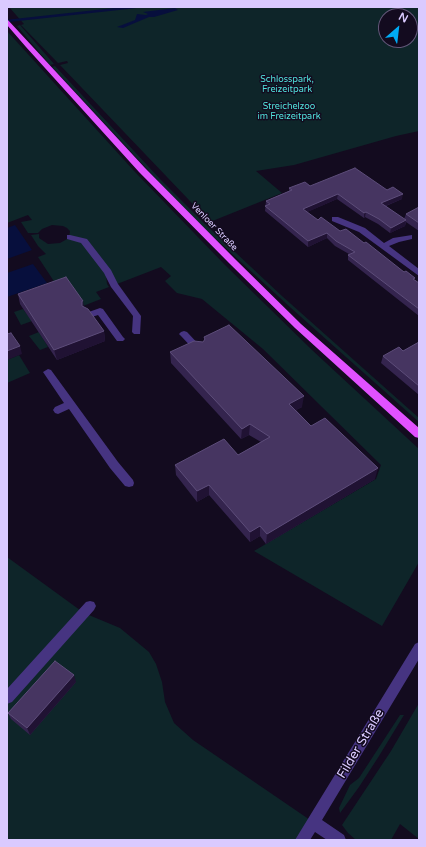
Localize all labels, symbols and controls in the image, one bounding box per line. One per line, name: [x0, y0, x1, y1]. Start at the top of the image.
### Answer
north arrow: [378, 8, 418, 48]
text: N: [396, 10, 410, 26]
park label: Schlosspark, Freizeitpark: [260, 75, 314, 96]
park label: Streichelzoo im Freizeitpark: [257, 102, 321, 123]
street label: Venloer Straße: [188, 201, 240, 253]
street label: Filder Straße: [334, 706, 388, 782]

